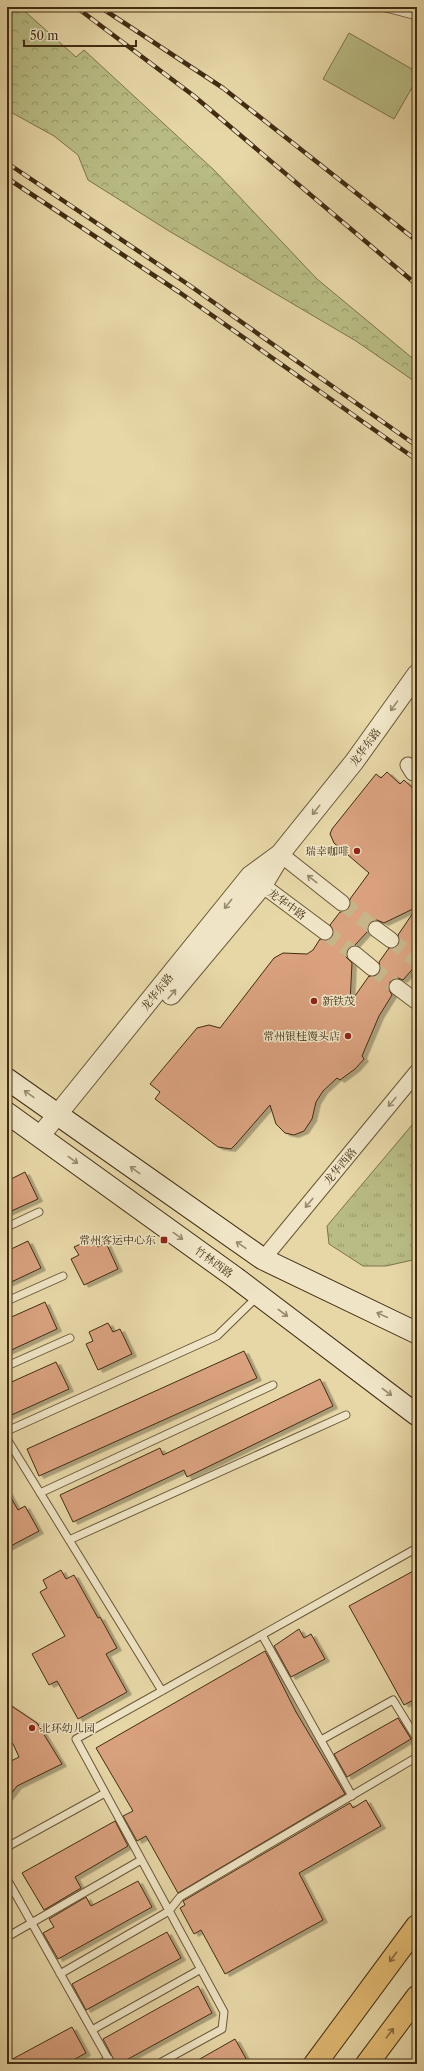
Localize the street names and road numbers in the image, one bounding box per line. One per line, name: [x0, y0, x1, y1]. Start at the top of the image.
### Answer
street label: 龙华东路: [346, 725, 384, 769]
street label: 龙华中路: [265, 885, 309, 923]
street label: 龙华东路: [138, 970, 176, 1014]
street label: 龙华西路: [320, 1145, 360, 1187]
street label: 竹林西路: [192, 1243, 236, 1281]

